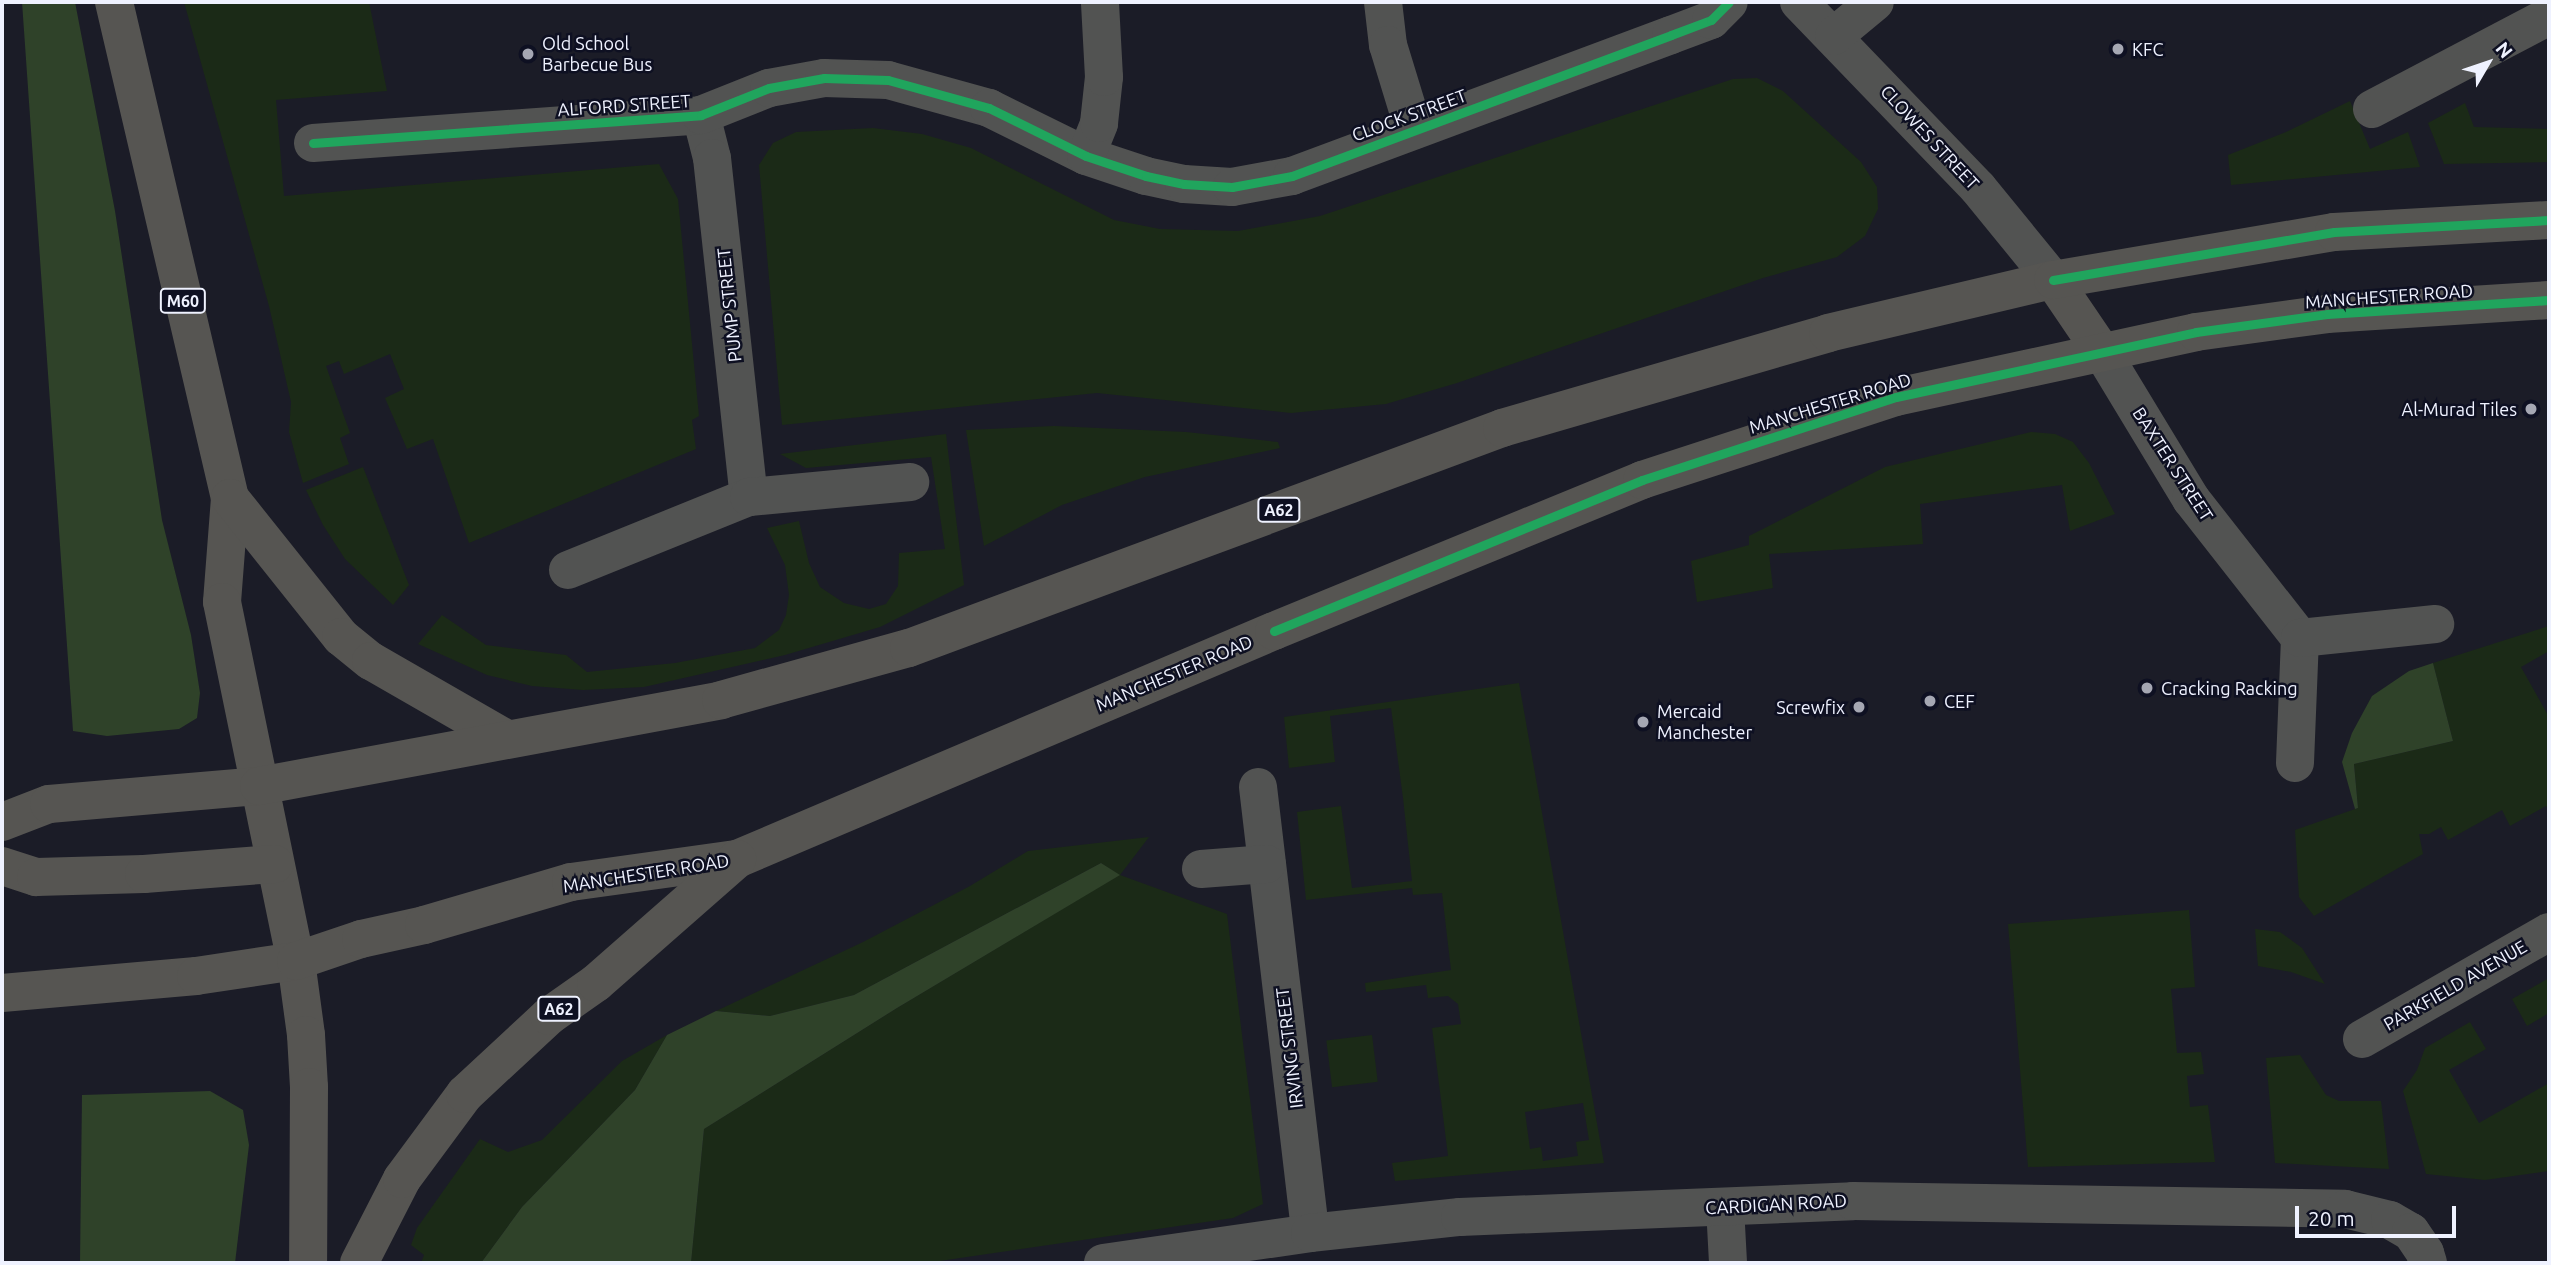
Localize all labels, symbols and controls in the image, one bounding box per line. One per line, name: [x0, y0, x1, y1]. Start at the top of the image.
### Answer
north arrow: [2453, 28, 2523, 98]
place label: Old School Barbecue Bus: [542, 33, 652, 76]
text: N: [2491, 37, 2517, 62]
place label: KFC: [2132, 38, 2163, 60]
marker: KFC: [2110, 41, 2126, 57]
marker: Old School Barbecue Bus: [520, 46, 536, 62]
street label: CLOWES STREET: [1876, 80, 1984, 194]
street label: CLOCK STREET: [1349, 84, 1469, 146]
street label: ALFORD STREET: [557, 90, 691, 120]
street label: PUMP STREET: [712, 247, 746, 363]
street label: MANCHESTER ROAD: [2304, 279, 2474, 313]
road number: M60: [158, 288, 208, 314]
street label: MANCHESTER ROAD: [1746, 368, 1914, 438]
place label: Al-Murad Tiles: [2402, 398, 2517, 420]
marker: Al-Murad Tiles: [2523, 401, 2539, 417]
street label: BAXTER STREET: [2128, 403, 2218, 525]
road number: A62: [1256, 498, 1302, 523]
street label: MANCHESTER ROAD: [1092, 630, 1256, 716]
place label: Cracking Racking: [2161, 677, 2298, 699]
marker: Cracking Racking: [2139, 680, 2155, 696]
place label: CEF: [1944, 690, 1975, 712]
marker: CEF: [1922, 693, 1938, 709]
place label: Screwfix: [1776, 696, 1845, 718]
marker: Screwfix: [1851, 699, 1867, 715]
place label: Mercaid Manchester: [1657, 701, 1752, 744]
marker: Mercaid Manchester: [1635, 714, 1651, 730]
street label: MANCHESTER ROAD: [561, 849, 731, 897]
street label: PARKFIELD AVENUE: [2380, 935, 2530, 1035]
street label: IRVING STREET: [1271, 986, 1307, 1110]
road number: A62: [536, 996, 582, 1021]
street label: CARDIGAN ROAD: [1705, 1190, 1847, 1218]
scale bar: [2299, 1192, 2460, 1236]
text: 20 m: [2308, 1206, 2355, 1230]

